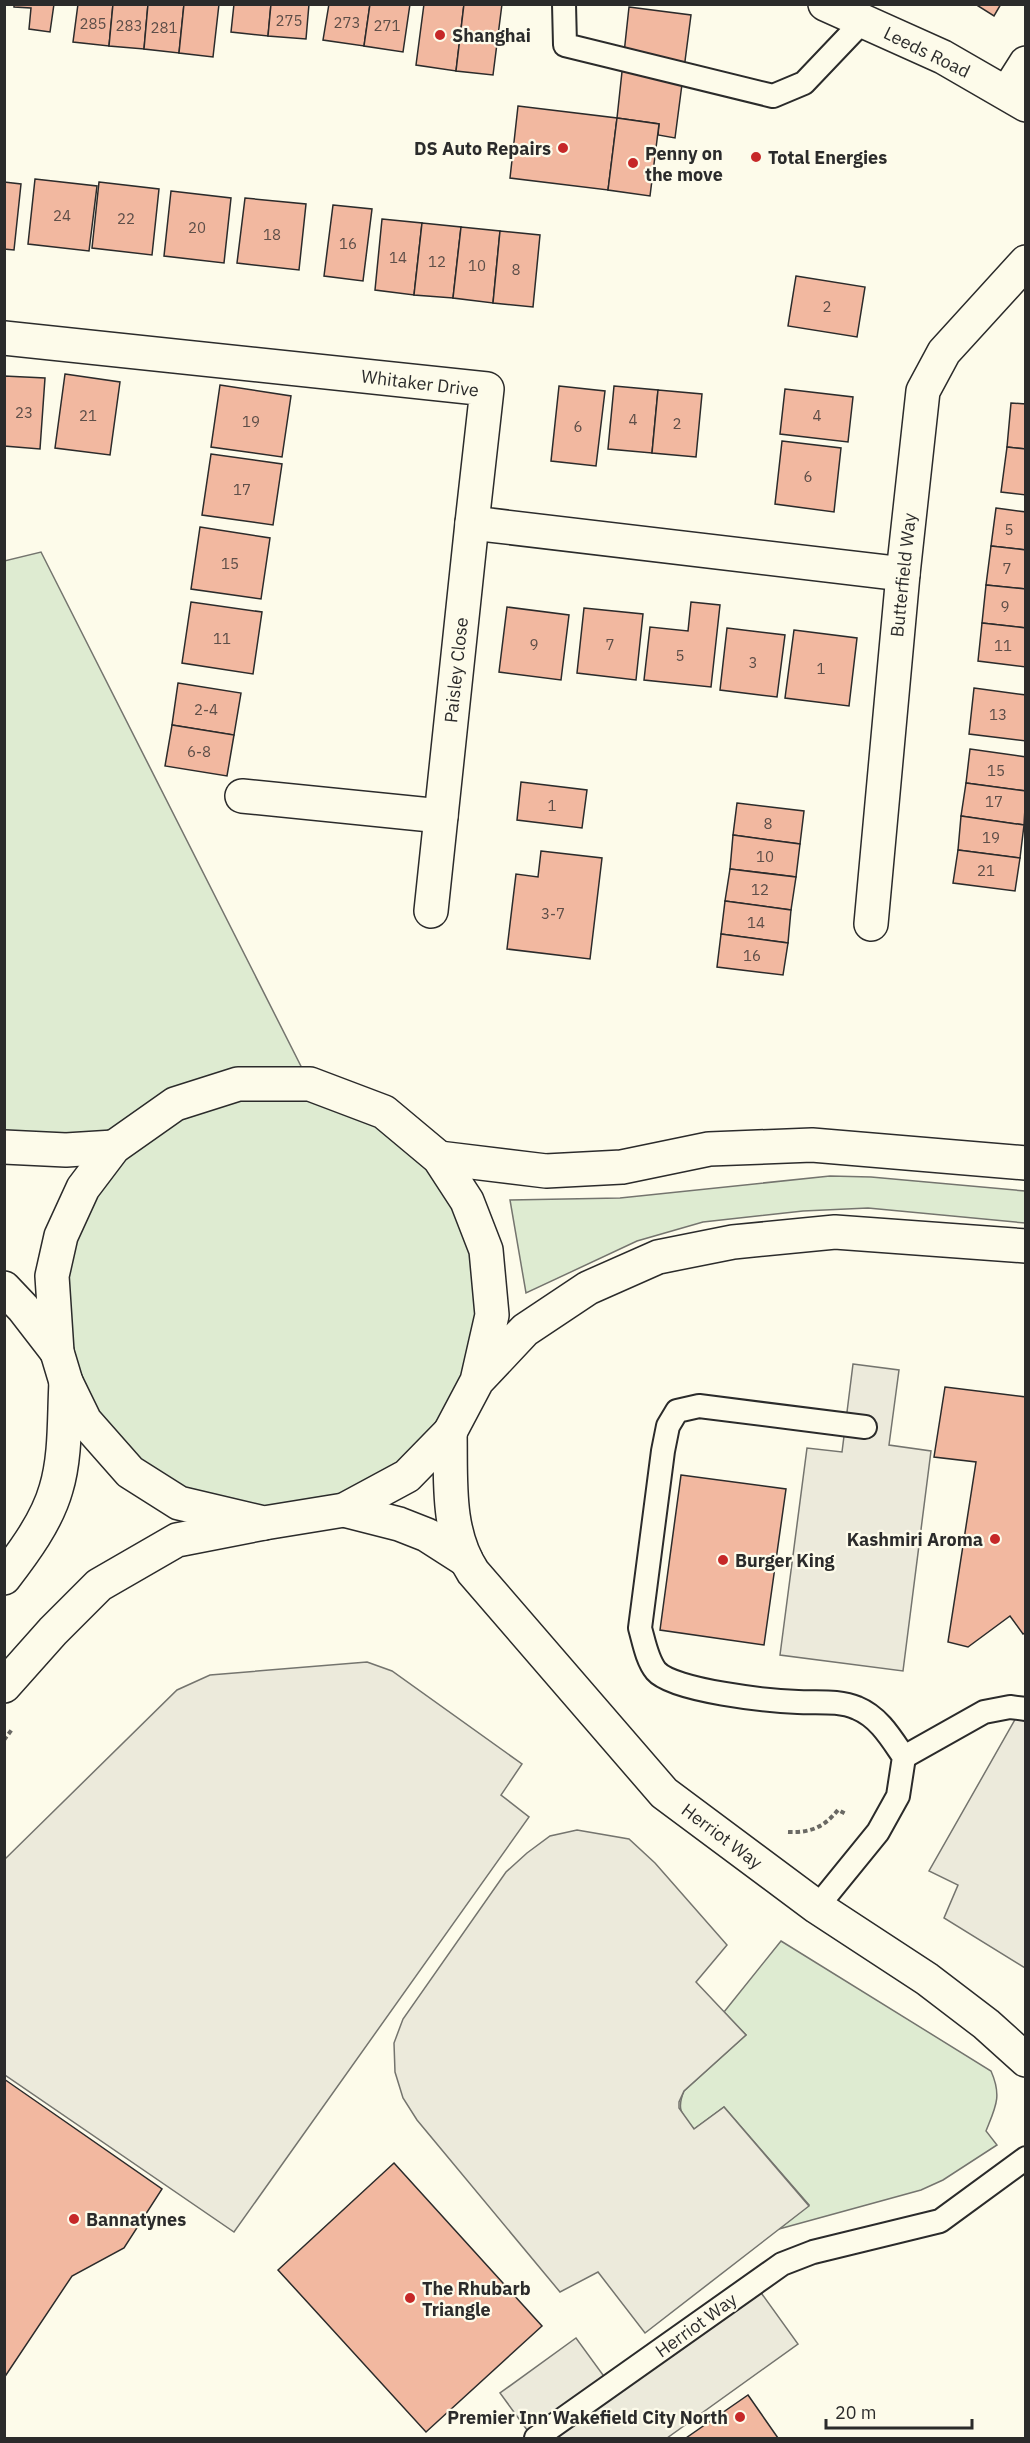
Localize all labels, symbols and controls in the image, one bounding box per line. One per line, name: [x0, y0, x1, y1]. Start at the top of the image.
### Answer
house number: 275: [275, 11, 303, 30]
house number: 273: [333, 13, 361, 32]
house number: 285: [79, 14, 107, 33]
house number: 283: [115, 16, 143, 35]
house number: 271: [373, 16, 401, 35]
house number: 281: [150, 18, 178, 37]
street label: Leeds Road: [880, 21, 974, 83]
place label: Shanghai: [452, 24, 531, 47]
marker: Shanghai: [433, 28, 447, 42]
place label: DS Auto Repairs: [414, 137, 551, 160]
marker: DS Auto Repairs: [556, 141, 570, 155]
place label: Penny on the move: [645, 142, 723, 186]
place label: Total Energies: [768, 146, 887, 169]
marker: Total Energies: [749, 150, 763, 164]
marker: Penny on the move: [626, 156, 640, 170]
house number: 24: [53, 206, 71, 225]
house number: 22: [117, 209, 135, 228]
house number: 20: [188, 218, 206, 237]
house number: 18: [263, 225, 281, 244]
house number: 16: [339, 234, 357, 253]
house number: 14: [389, 248, 407, 267]
house number: 12: [428, 252, 446, 271]
house number: 10: [468, 256, 486, 275]
house number: 8: [511, 260, 521, 279]
house number: 2: [822, 297, 832, 316]
street label: Whitaker Drive: [360, 364, 480, 402]
house number: 23: [15, 403, 33, 422]
house number: 21: [79, 406, 97, 425]
house number: 4: [812, 406, 822, 425]
house number: 4: [628, 410, 638, 429]
house number: 19: [242, 412, 260, 431]
house number: 2: [672, 414, 682, 433]
house number: 6: [573, 417, 583, 436]
house number: 6: [803, 467, 813, 486]
house number: 17: [233, 480, 251, 499]
street label: Butterfield Way: [885, 512, 921, 638]
house number: 5: [1004, 520, 1014, 539]
house number: 15: [221, 554, 239, 573]
house number: 7: [1002, 559, 1012, 578]
house number: 9: [1000, 597, 1010, 616]
street label: Paisley Close: [439, 616, 473, 724]
house number: 11: [213, 629, 231, 648]
house number: 9: [529, 635, 539, 654]
house number: 7: [605, 635, 615, 654]
house number: 11: [994, 636, 1012, 655]
house number: 5: [675, 646, 685, 665]
house number: 3: [748, 653, 758, 672]
house number: 1: [816, 659, 826, 678]
house number: 2-4: [194, 700, 218, 719]
house number: 13: [989, 705, 1007, 724]
house number: 6-8: [187, 742, 211, 761]
house number: 15: [987, 761, 1005, 780]
house number: 17: [985, 792, 1003, 811]
house number: 1: [547, 796, 557, 815]
house number: 8: [763, 814, 773, 833]
house number: 19: [982, 828, 1000, 847]
house number: 10: [756, 847, 774, 866]
house number: 21: [977, 861, 995, 880]
house number: 12: [751, 880, 769, 899]
house number: 3-7: [541, 904, 565, 923]
house number: 14: [747, 913, 765, 932]
house number: 16: [743, 946, 761, 965]
place label: Kashmiri Aroma: [847, 1528, 983, 1551]
marker: Kashmiri Aroma: [988, 1532, 1002, 1546]
place label: Burger King: [735, 1549, 835, 1572]
marker: Burger King: [716, 1553, 730, 1567]
street label: Herriot Way: [677, 1798, 767, 1874]
place label: Bannatynes: [86, 2208, 186, 2231]
marker: Bannatynes: [67, 2212, 81, 2226]
place label: The Rhubarb Triangle: [422, 2277, 531, 2321]
street label: Herriot Way: [651, 2288, 741, 2362]
marker: The Rhubarb Triangle: [403, 2291, 417, 2305]
scale bar: [826, 2392, 972, 2430]
text: 20 m: [835, 2401, 877, 2424]
place label: Premier Inn Wakefield City North: [447, 2406, 728, 2429]
marker: Premier Inn Wakefield City North: [733, 2410, 747, 2424]

